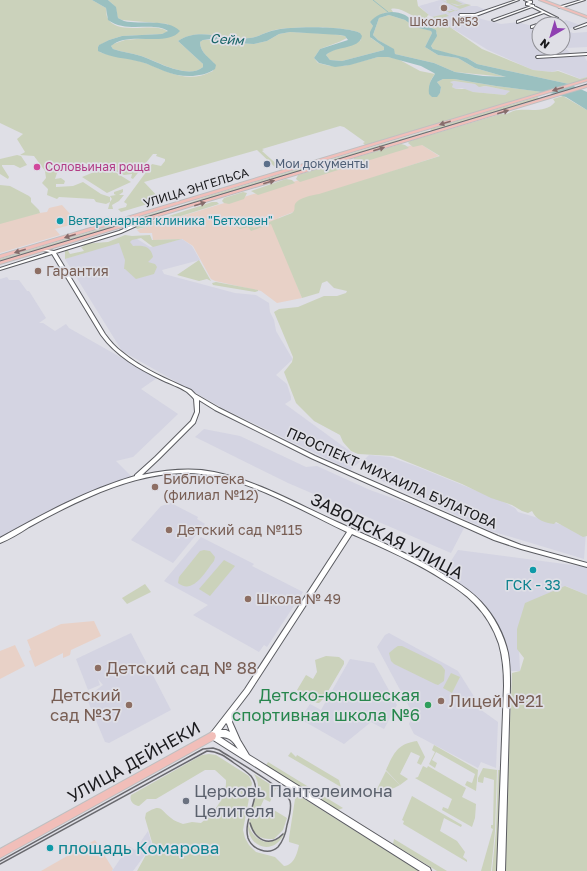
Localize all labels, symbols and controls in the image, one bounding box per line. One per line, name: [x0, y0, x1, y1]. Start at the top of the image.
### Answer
marker: Школа №53: [439, 3, 449, 13]
place label: Школа №53: [409, 14, 479, 29]
north arrow: [531, 16, 571, 56]
water label: Сейм: [210, 30, 246, 48]
text: N: [537, 37, 552, 52]
one-way arrow: [552, 86, 564, 92]
one-way arrow: [498, 109, 510, 115]
one-way arrow: [439, 120, 451, 126]
one-way arrow: [373, 146, 385, 152]
place label: Мои документы: [275, 156, 369, 171]
place label: Соловьиная роща: [45, 159, 150, 174]
marker: Мои документы: [262, 159, 272, 169]
marker: Соловьиная роща: [32, 162, 42, 172]
street label: УЛИЦА ЭНГЕЛЬСА: [141, 164, 250, 211]
one-way arrow: [263, 179, 275, 185]
one-way arrow: [194, 201, 206, 207]
place label: Ветеренарная клиника "Бетховен": [68, 213, 273, 228]
marker: Ветеренарная клиника "Бетховен": [55, 216, 65, 226]
one-way arrow: [64, 233, 76, 239]
one-way arrow: [14, 248, 26, 254]
place label: Гарантия: [46, 262, 109, 279]
marker: Гарантия: [33, 266, 43, 276]
street label: ПРОСПЕКТ МИХАИЛА БУЛАТОВА: [284, 423, 501, 532]
place label: Библиотека (филиал №12): [163, 470, 259, 503]
marker: Библиотека (филиал №12): [150, 482, 160, 492]
street label: ЗАВОДСКАЯ УЛИЦА: [307, 488, 468, 584]
place label: Детский сад №115: [177, 521, 303, 538]
marker: Детский сад №115: [164, 525, 174, 535]
marker: ГСК - 33: [528, 565, 538, 575]
place label: ГСК - 33: [505, 576, 561, 593]
place label: Школа № 49: [256, 590, 341, 607]
marker: Школа № 49: [243, 594, 253, 604]
place label: Детский сад № 88: [106, 657, 257, 678]
marker: Детский сад № 88: [93, 663, 103, 673]
place label: Детский сад №37: [50, 684, 121, 725]
place label: Детско-юношеская спортивная школа №6: [232, 684, 420, 725]
place label: Лицей №21: [449, 690, 543, 711]
marker: Лицей №21: [436, 696, 446, 706]
marker: Детский сад №37: [124, 700, 134, 710]
marker: Детско-юношеская спортивная школа №6: [423, 700, 433, 710]
street label: УЛИЦА ДЕЙНЕКИ: [64, 716, 204, 807]
place label: Церковь Пантелеимона Целителя: [194, 780, 393, 821]
marker: Церковь Пантелеимона Целителя: [181, 796, 191, 806]
place label: площадь Комарова: [58, 837, 219, 858]
marker: площадь Комарова: [45, 843, 55, 853]

